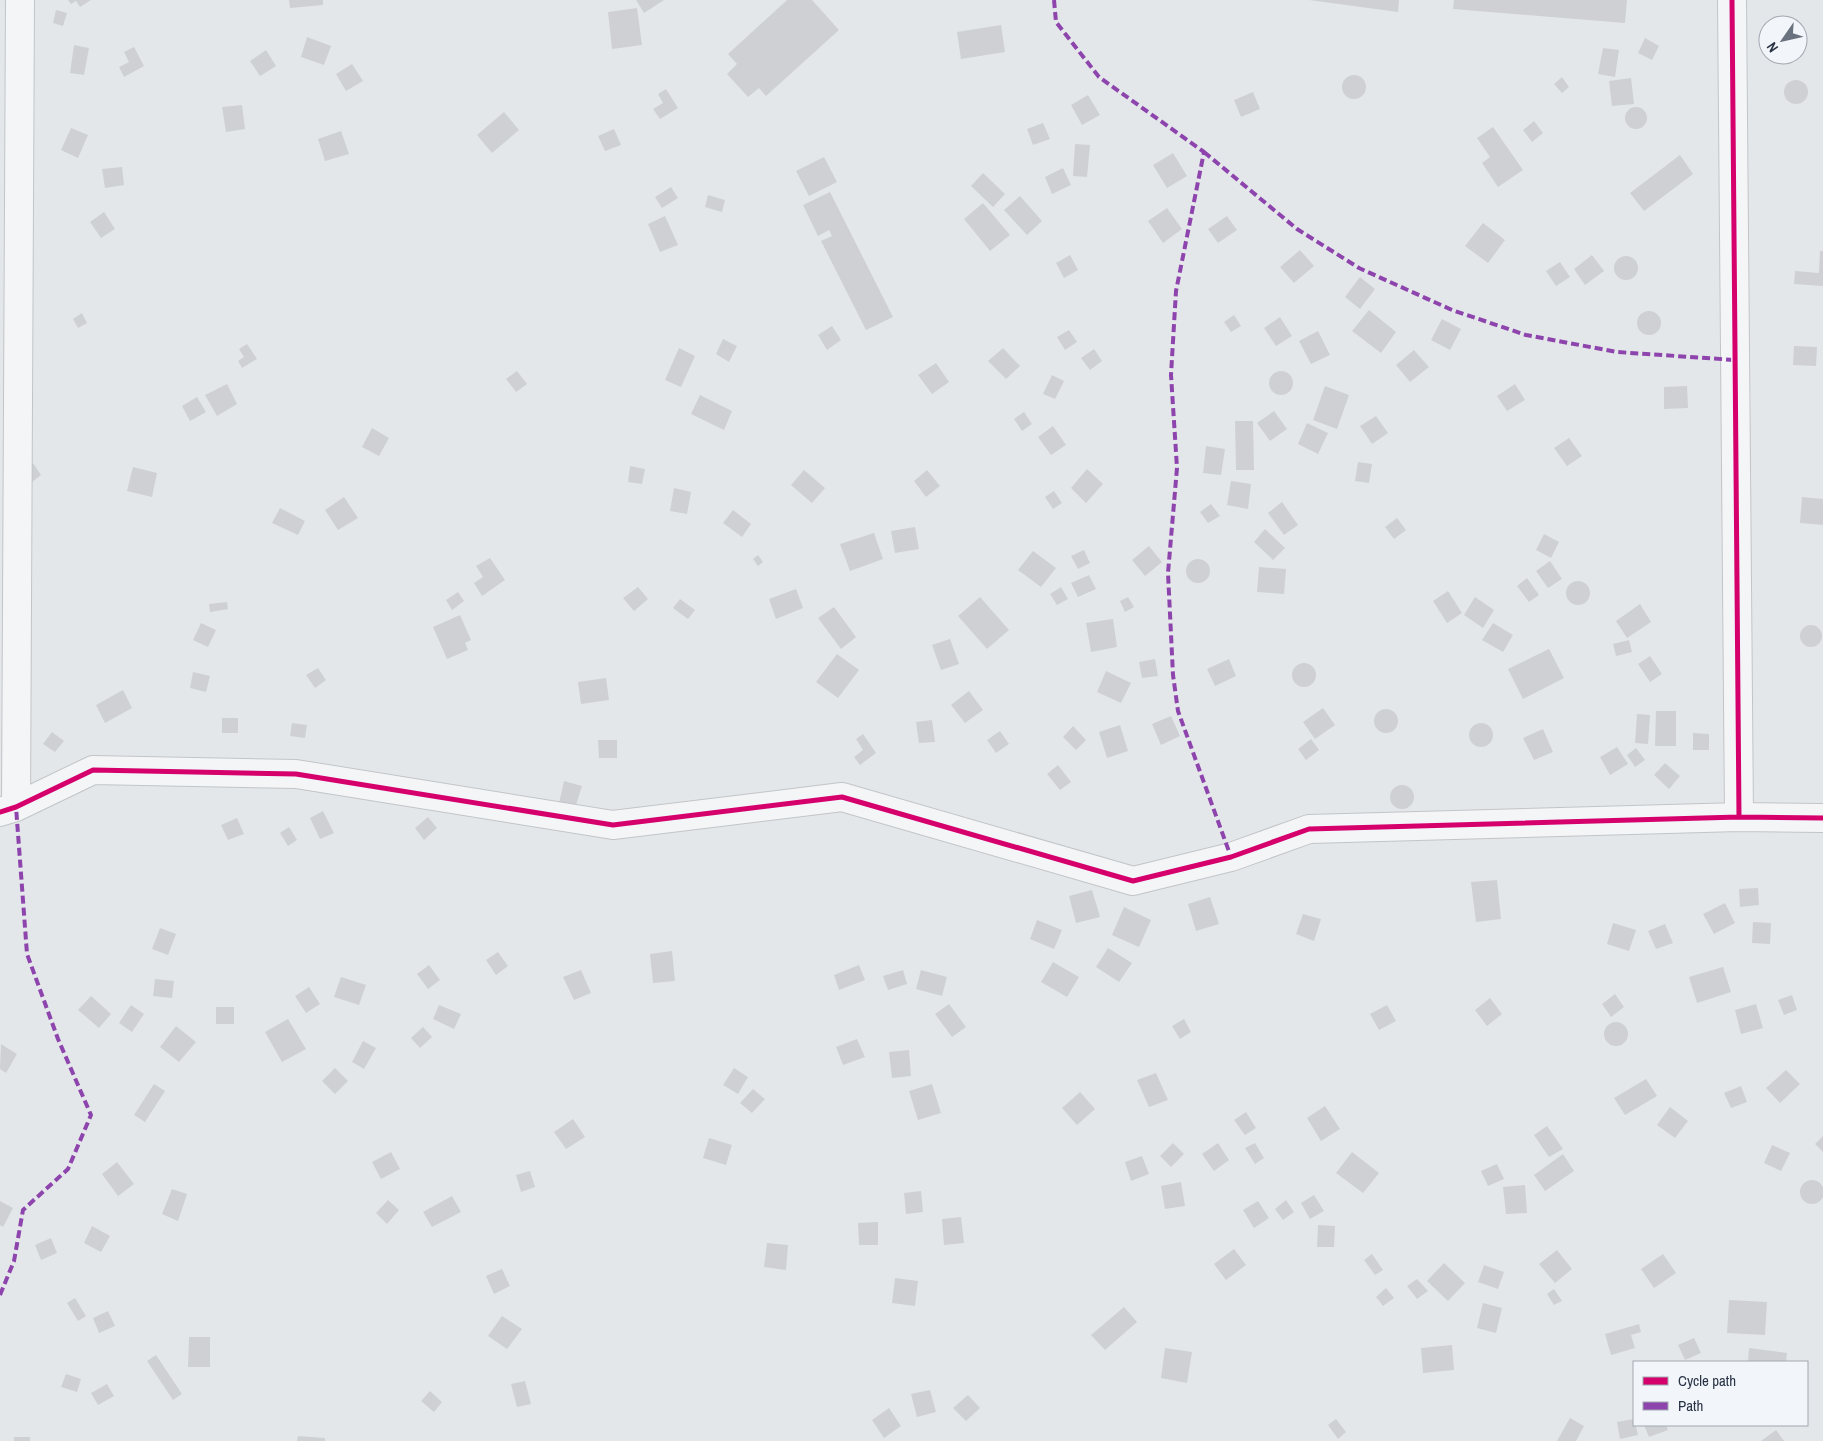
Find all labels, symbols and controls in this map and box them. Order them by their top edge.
north arrow [1758,15,1808,65]
text: N [1762,39,1782,56]
legend [1633,1361,1808,1426]
text: Cycle path [1678,1370,1736,1391]
text: Path [1678,1395,1703,1416]

